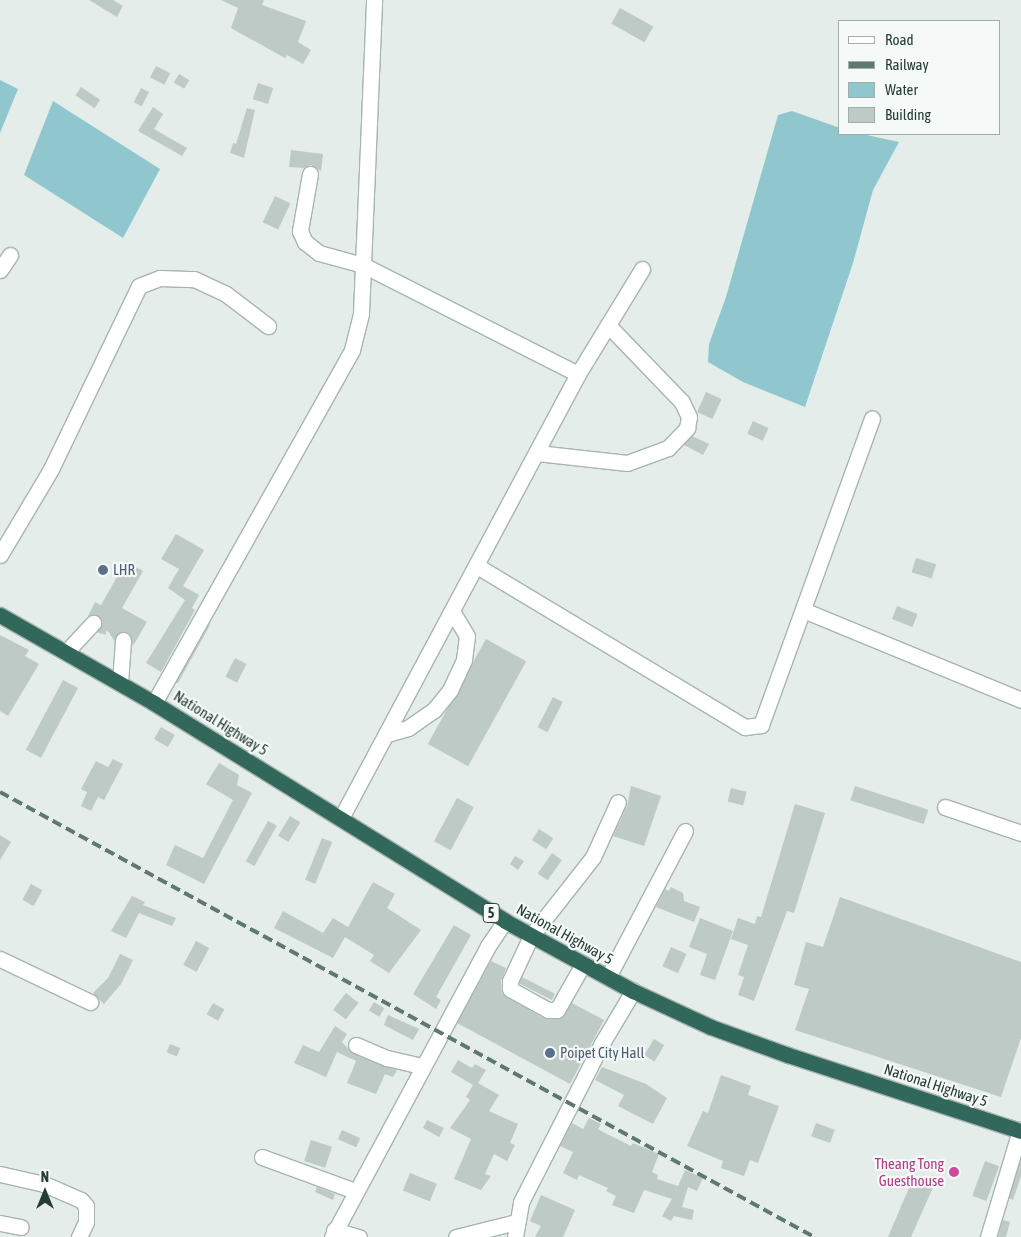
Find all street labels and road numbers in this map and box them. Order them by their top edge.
street label: National Highway 5 [170,687,272,759]
street label: National Highway 5 [513,900,617,968]
road number: 5 [482,901,500,924]
street label: National Highway 5 [882,1060,990,1110]

